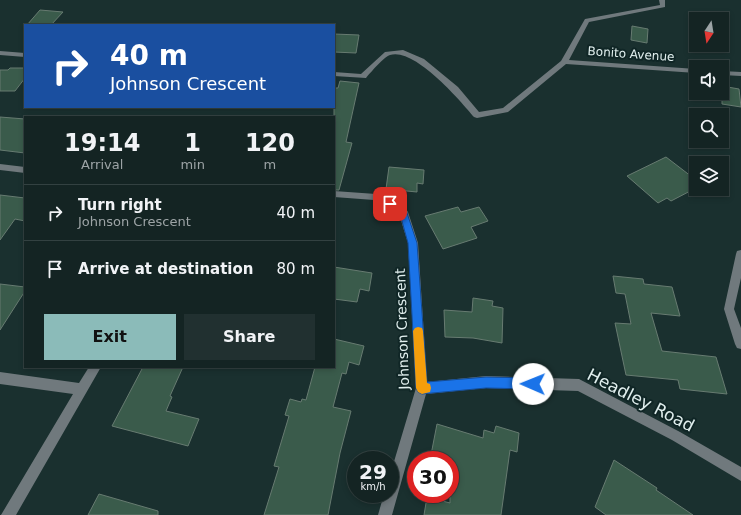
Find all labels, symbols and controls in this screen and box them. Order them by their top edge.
north arrow [689,12,729,52]
map controls [689,12,729,196]
text: 40 m [110,39,188,72]
icon: right [44,40,96,92]
street label: Bonito Avenue [587,44,675,64]
button: sound [689,60,729,100]
text: Johnson Crescent [110,73,266,94]
button: search [689,108,729,148]
text: 19:14 [64,129,140,157]
text: 1 [184,129,201,157]
text: 120 [245,129,295,157]
button: layers [689,156,729,196]
text: Arrival [81,157,123,172]
text: min [180,157,205,172]
text: m [264,157,276,172]
pin [373,187,407,221]
icon: arrive [379,193,401,215]
text: Turn right [78,196,162,214]
icon: right [44,202,66,224]
text: 40 m [277,204,315,222]
text: Johnson Crescent [78,214,191,229]
icon: arrive [44,258,66,280]
text: Arrive at destination [78,260,253,278]
text: 80 m [277,260,315,278]
street label: Johnson Crescent [392,268,412,391]
button: Exit [44,314,176,360]
button: Share [184,314,315,360]
position arrow [512,363,554,405]
street label: Headley Road [584,364,698,436]
speed limit sign: 30 [407,451,459,503]
text: 29 [359,460,387,484]
text: km/h [360,481,386,492]

